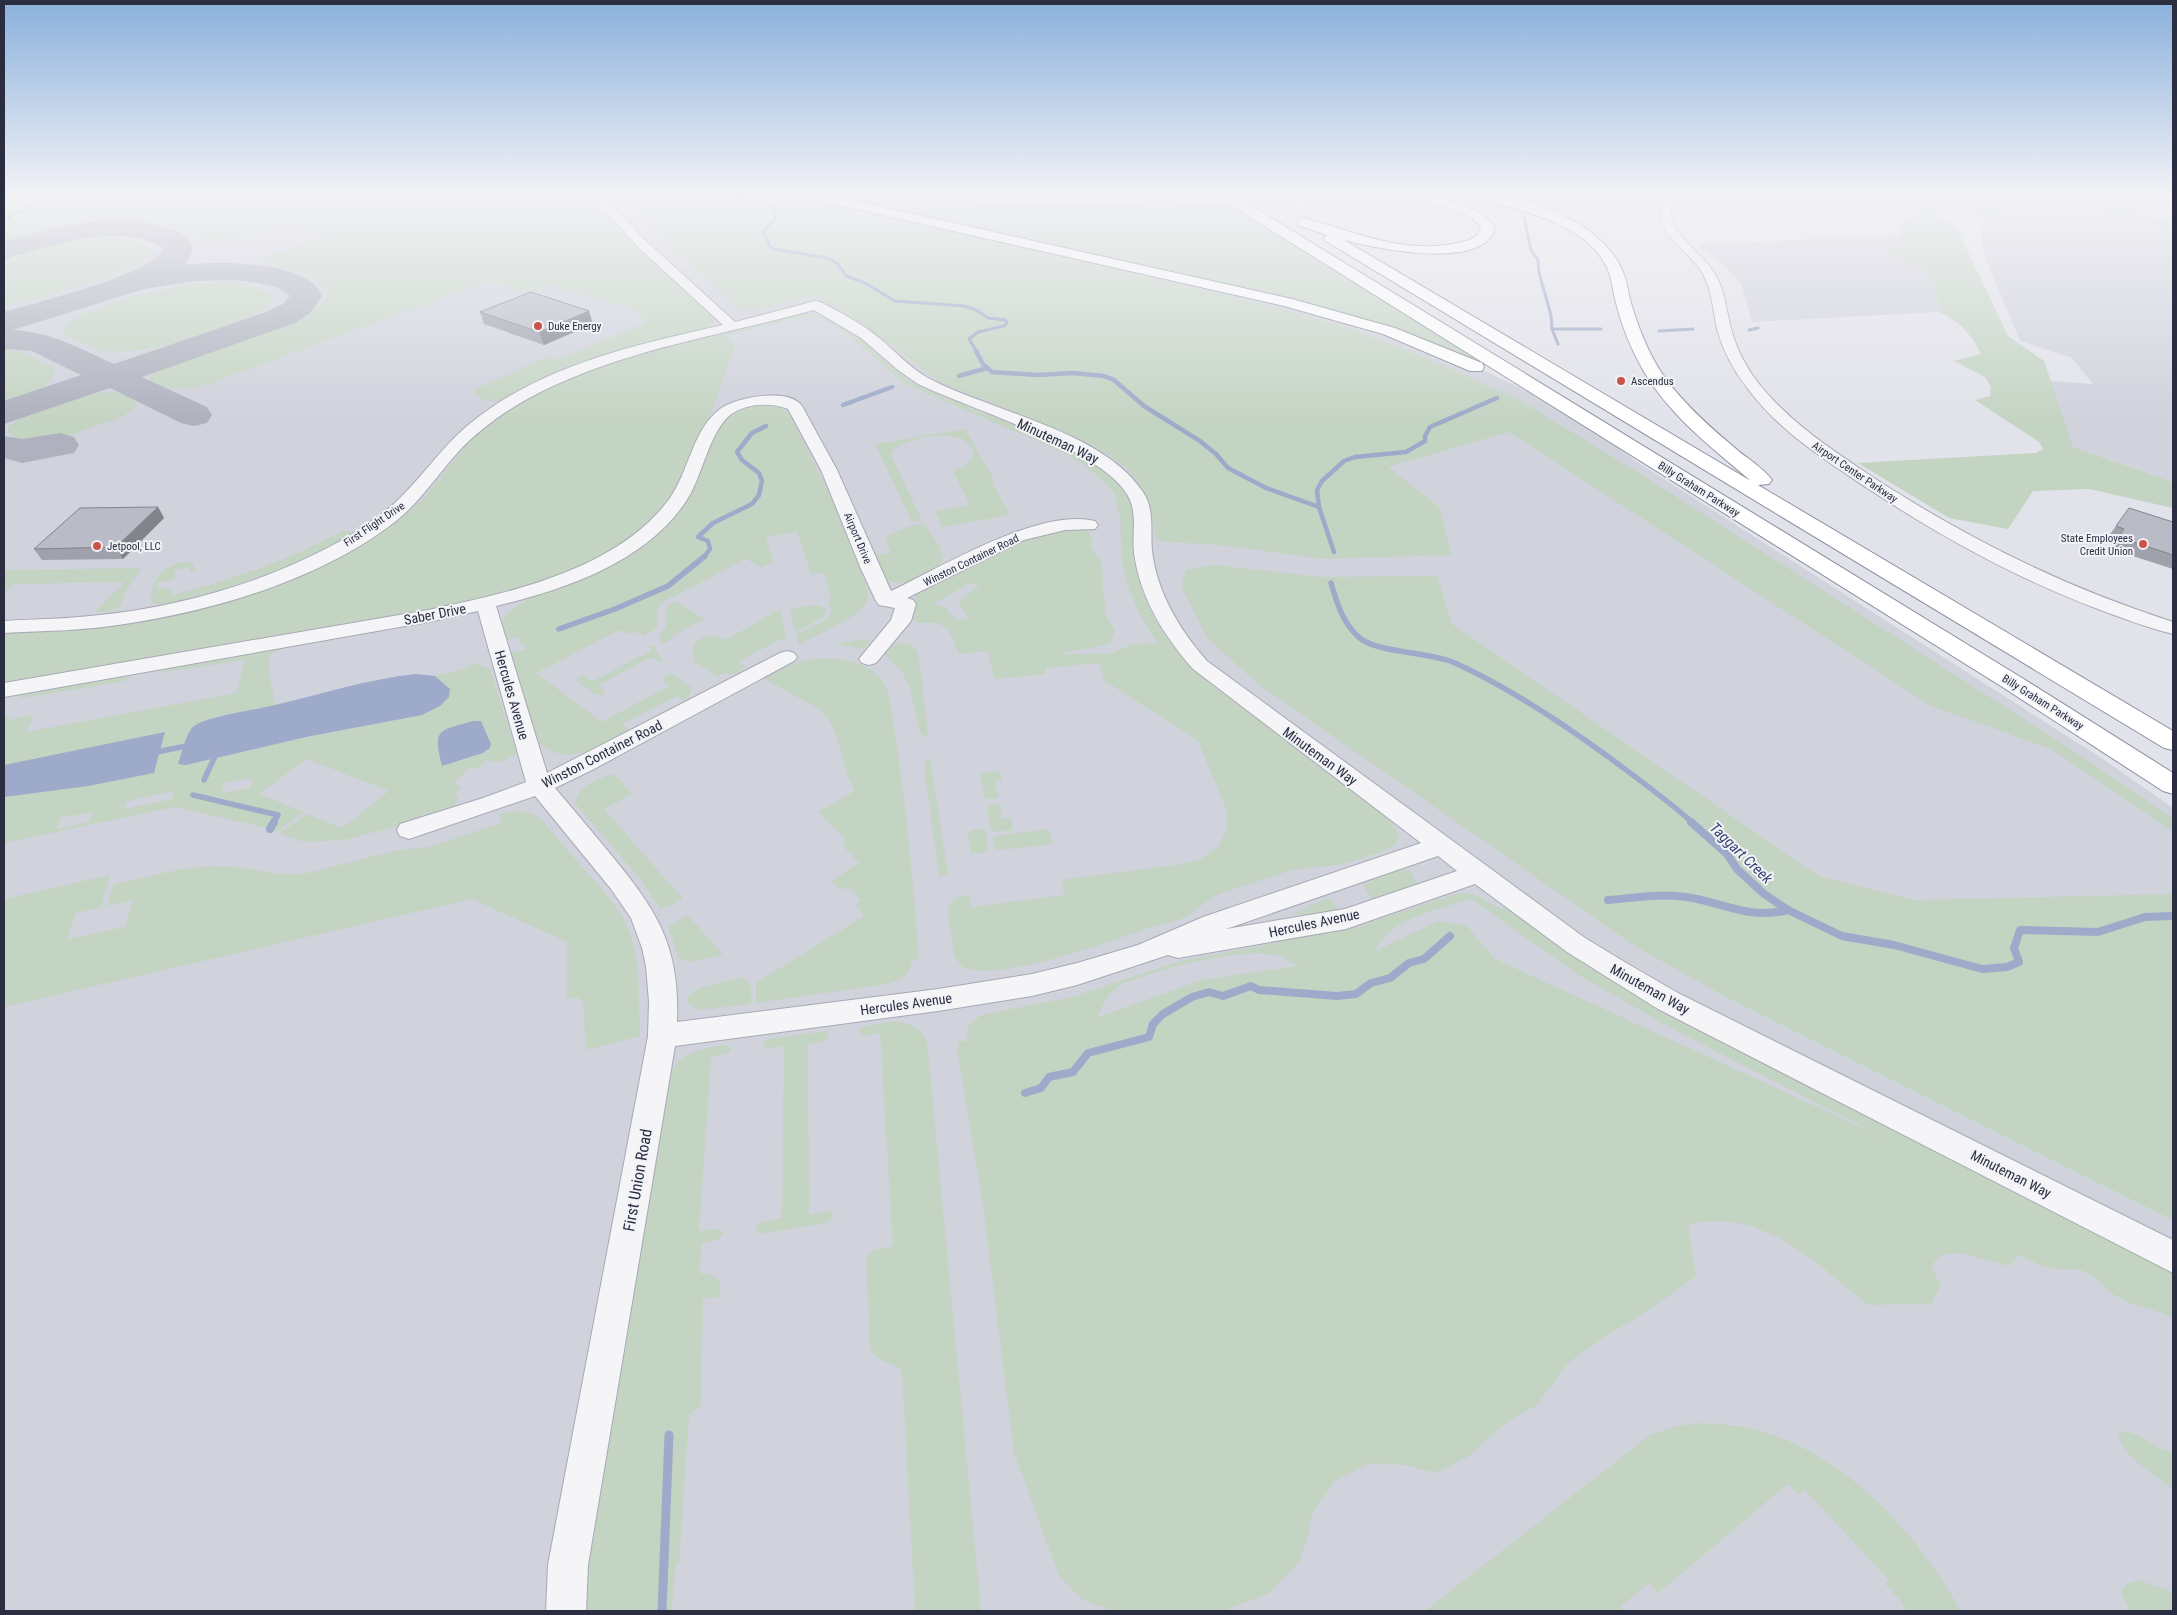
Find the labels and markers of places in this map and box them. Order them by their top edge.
marker: Duke Energy [532,320,544,332]
place label: Duke Energy [548,320,602,333]
marker: Ascendus [1615,375,1627,387]
place label: Ascendus [1631,375,1674,388]
place label: State Employees Credit Union [2061,532,2133,558]
marker: State Employees Credit Union [2137,538,2149,550]
marker: Jetpool, LLC [91,540,103,552]
place label: Jetpool, LLC [107,540,161,553]

